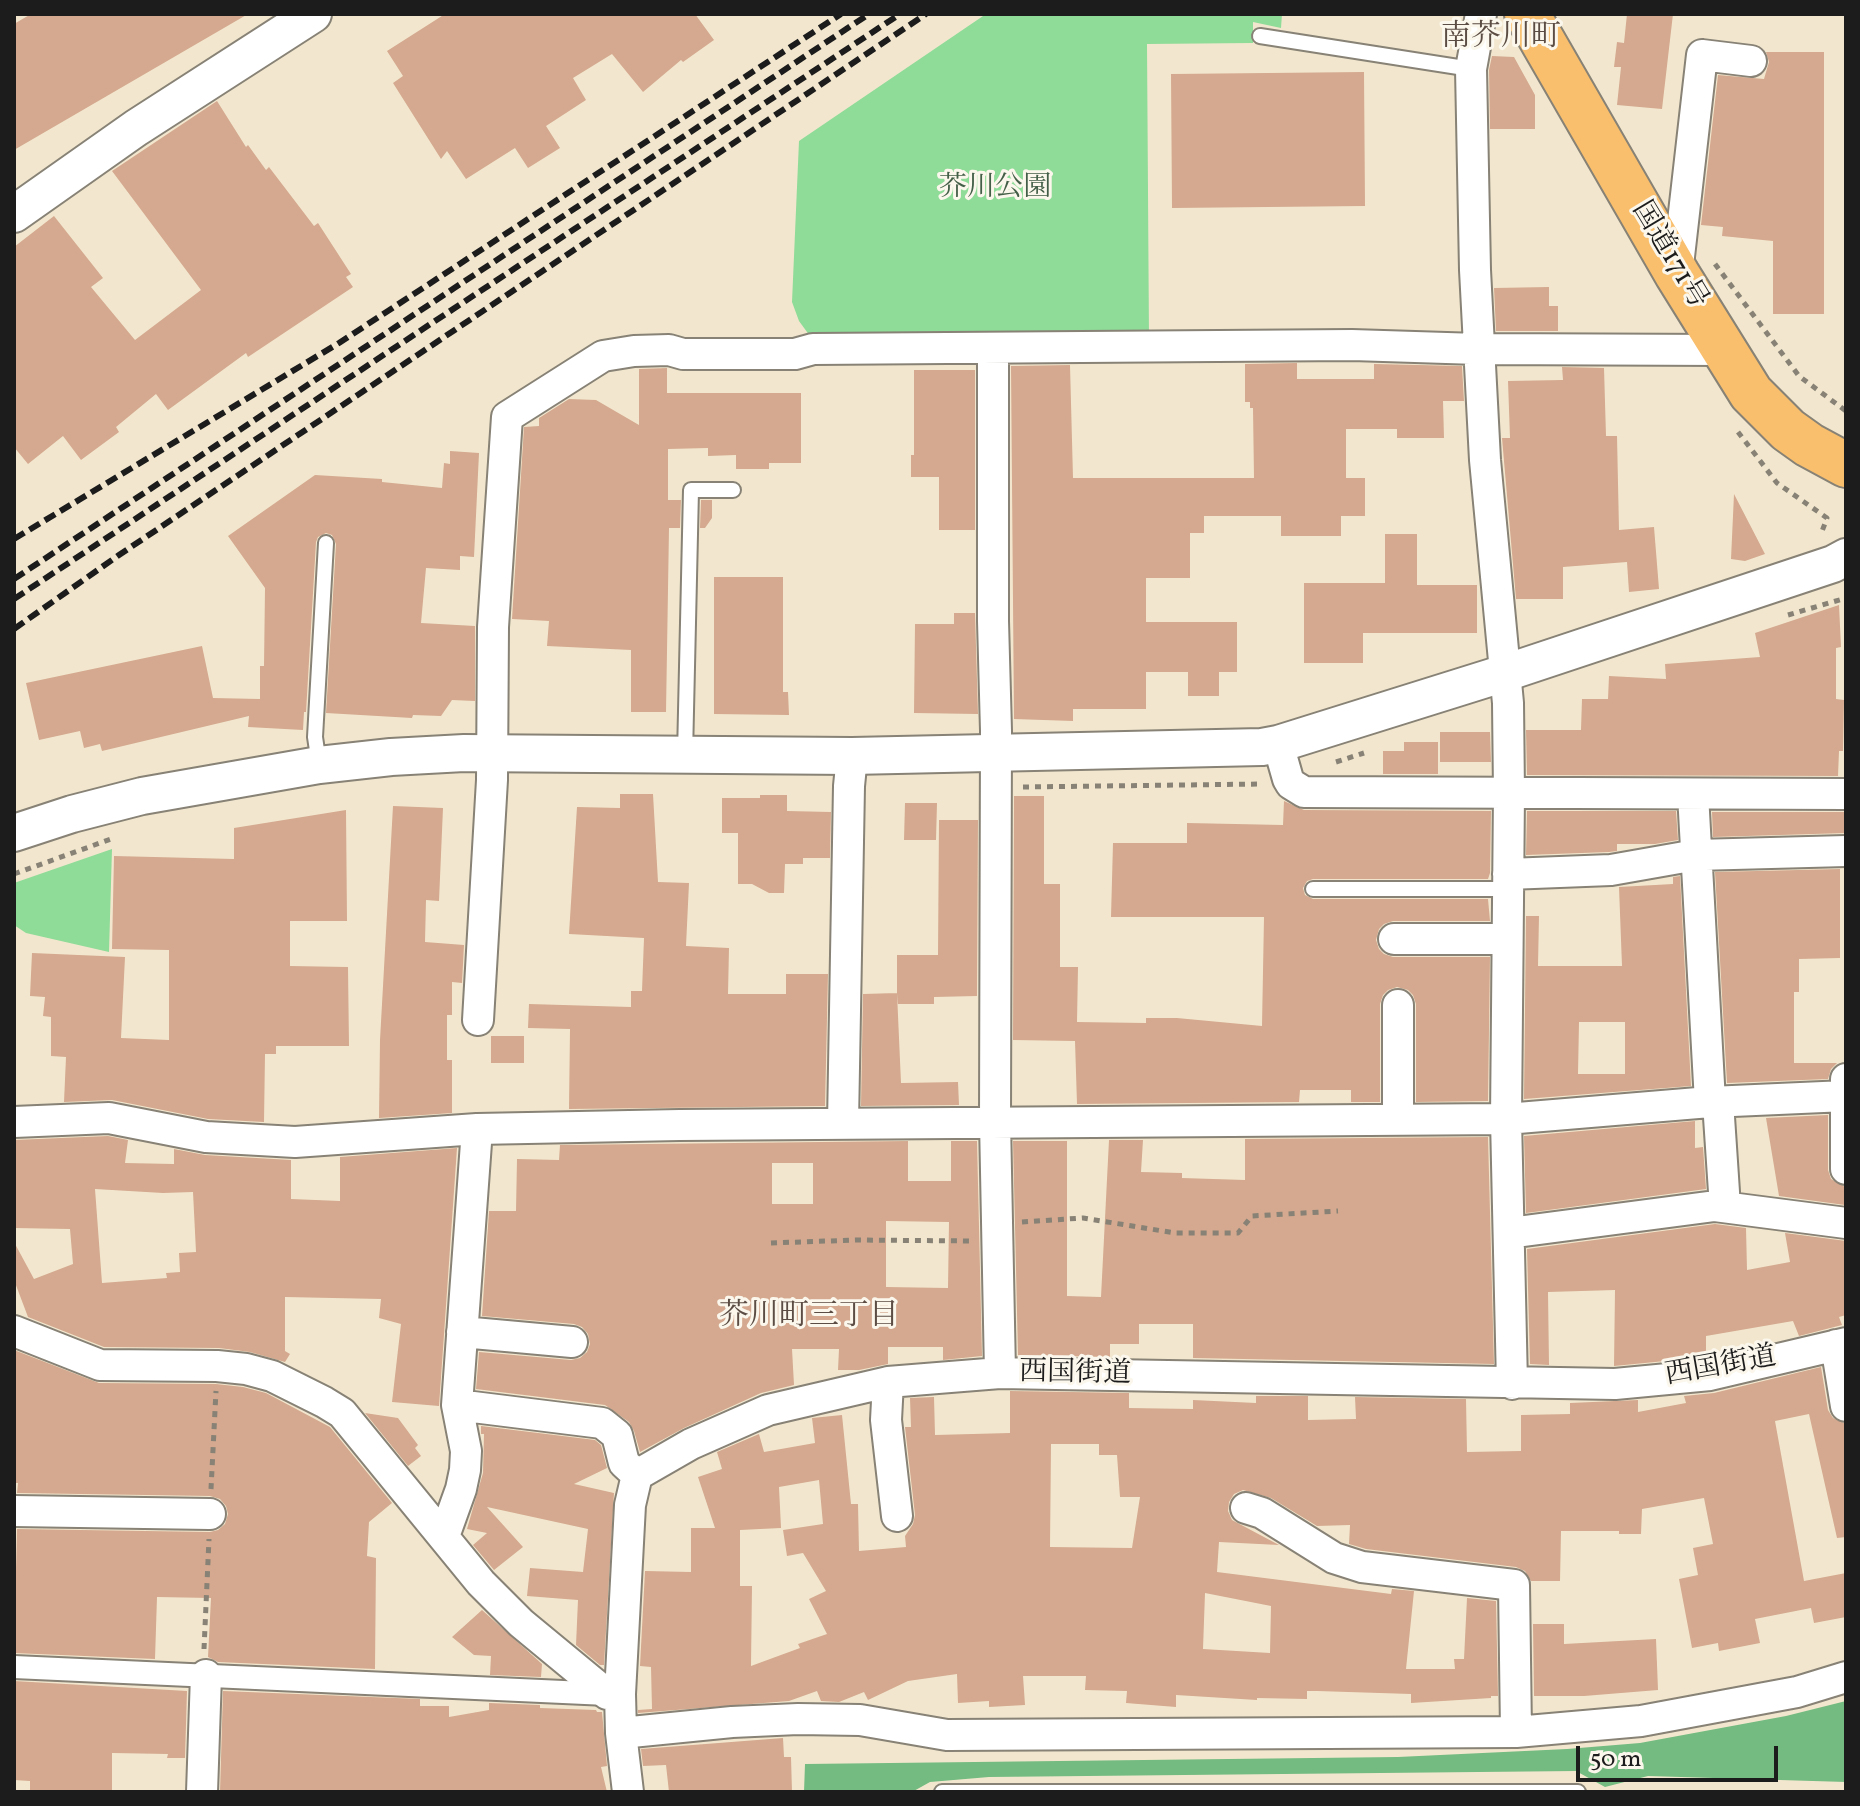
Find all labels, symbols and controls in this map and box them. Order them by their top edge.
district label: 南芥川町 [1441,21,1561,57]
park label: 芥川公園 [939,173,1051,207]
street label: 国道171号 [1623,196,1713,316]
district label: 芥川町三丁目 [719,1300,899,1336]
street label: 西国街道 [1663,1342,1779,1394]
street label: 西国街道 [1019,1357,1131,1393]
scale bar [1580,1730,1782,1780]
text: 50 m [1590,1743,1642,1777]

